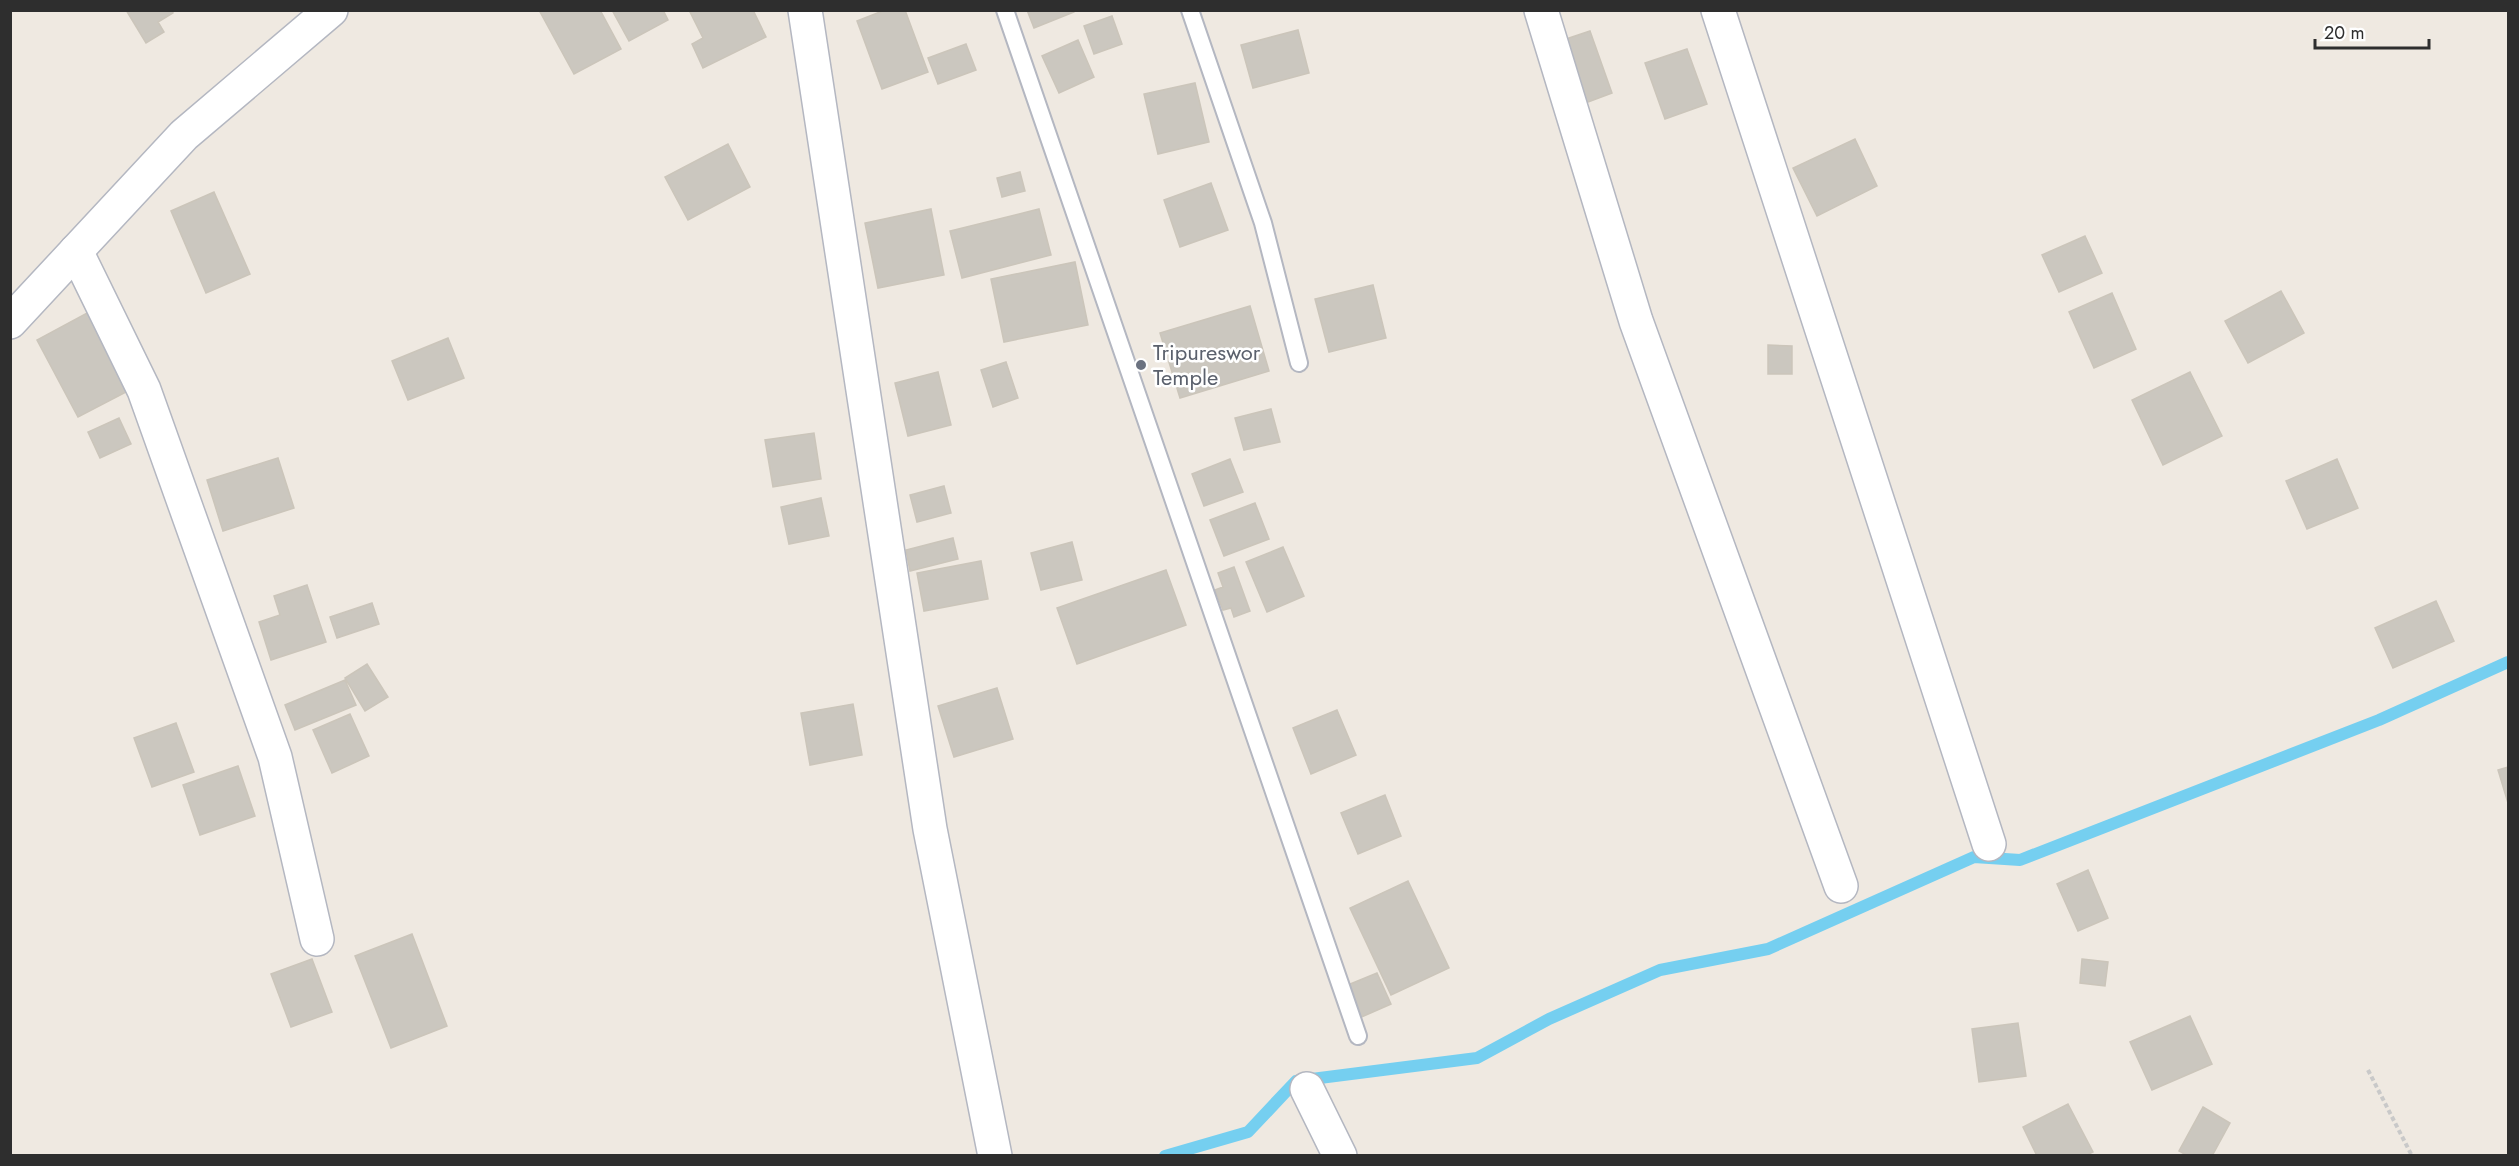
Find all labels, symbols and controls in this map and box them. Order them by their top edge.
scale bar [2315,12,2429,50]
text: 20 m [2324,20,2364,46]
place label: Tripureswor Temple [1153,336,1261,393]
marker: Tripureswor Temple [1134,358,1148,372]

